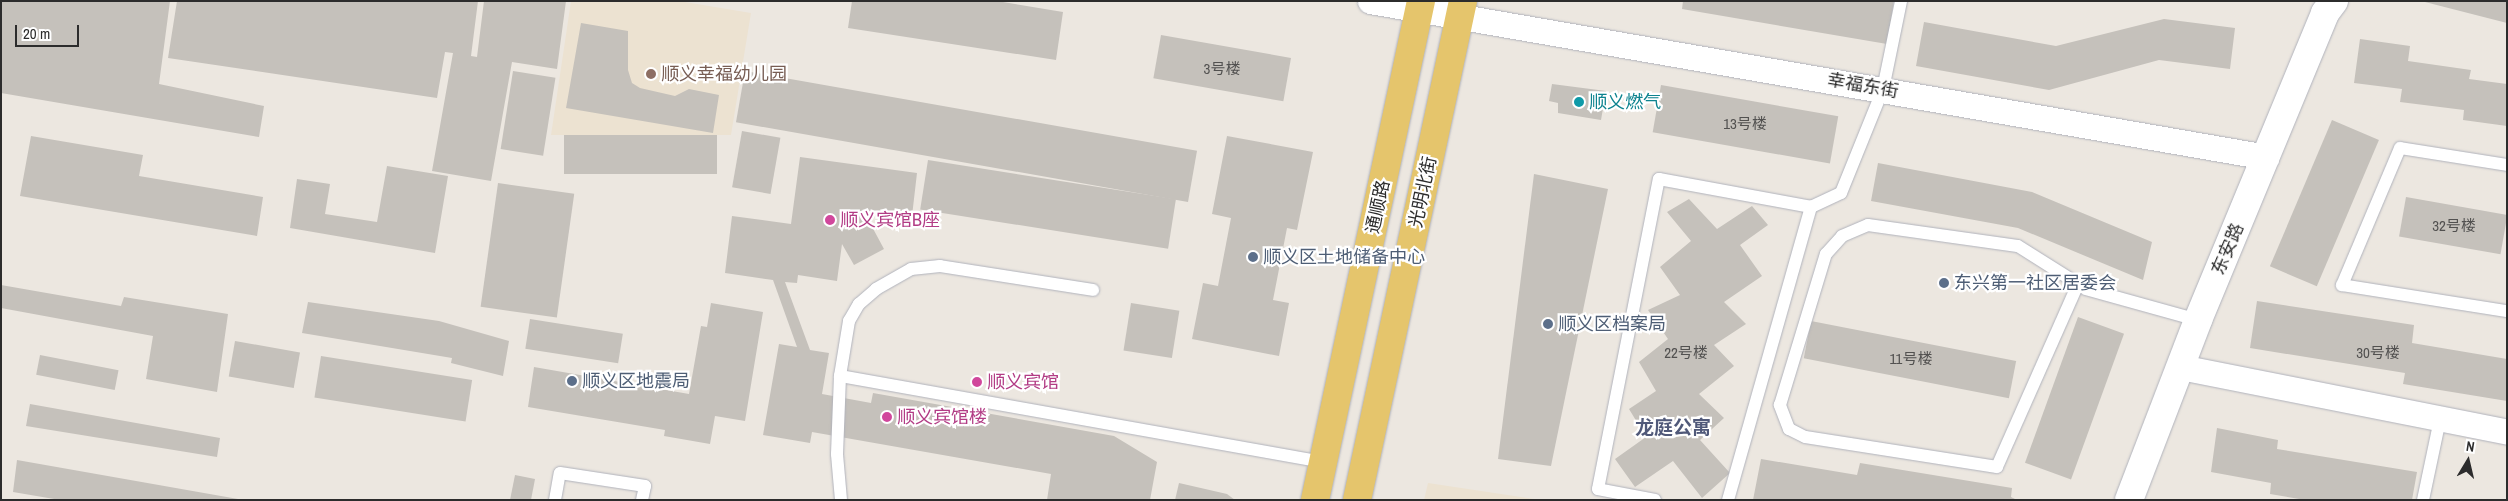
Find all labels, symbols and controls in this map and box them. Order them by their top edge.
scale bar [18,15,81,47]
text: 20 m [23,23,50,44]
house number: 3号楼 [1204,60,1240,78]
place label: 顺义幸福幼儿园 [661,63,787,85]
marker: 顺义幸福幼儿园 [645,68,657,80]
street label: 幸福东街 [1826,69,1900,103]
place label: 顺义燃气 [1589,91,1661,113]
marker: 顺义燃气 [1573,96,1585,108]
house number: 13号楼 [1723,115,1767,133]
street label: 光明北街 [1405,155,1441,229]
street label: 通顺路 [1362,178,1394,236]
place label: 顺义宾馆B座 [840,209,940,231]
marker: 顺义宾馆B座 [824,214,836,226]
house number: 32号楼 [2432,217,2476,235]
street label: 东安路 [2208,220,2248,278]
place label: 顺义区土地储备中心 [1263,246,1425,268]
marker: 顺义区土地储备中心 [1247,251,1259,263]
place label: 东兴第一社区居委会 [1954,272,2116,294]
marker: 东兴第一社区居委会 [1938,277,1950,289]
place label: 顺义区档案局 [1558,313,1666,335]
marker: 顺义区档案局 [1542,318,1554,330]
house number: 22号楼 [1664,344,1708,362]
house number: 30号楼 [2356,344,2400,362]
house number: 11号楼 [1890,350,1932,368]
place label: 顺义区地震局 [582,370,690,392]
place label: 顺义宾馆 [987,371,1059,393]
marker: 顺义区地震局 [566,375,578,387]
marker: 顺义宾馆 [971,376,983,388]
place label: 顺义宾馆楼 [897,406,987,428]
marker: 顺义宾馆楼 [881,411,893,423]
district label: 龙庭公寓 [1635,417,1711,439]
north arrow [2443,436,2493,486]
text: N [2465,437,2476,456]

